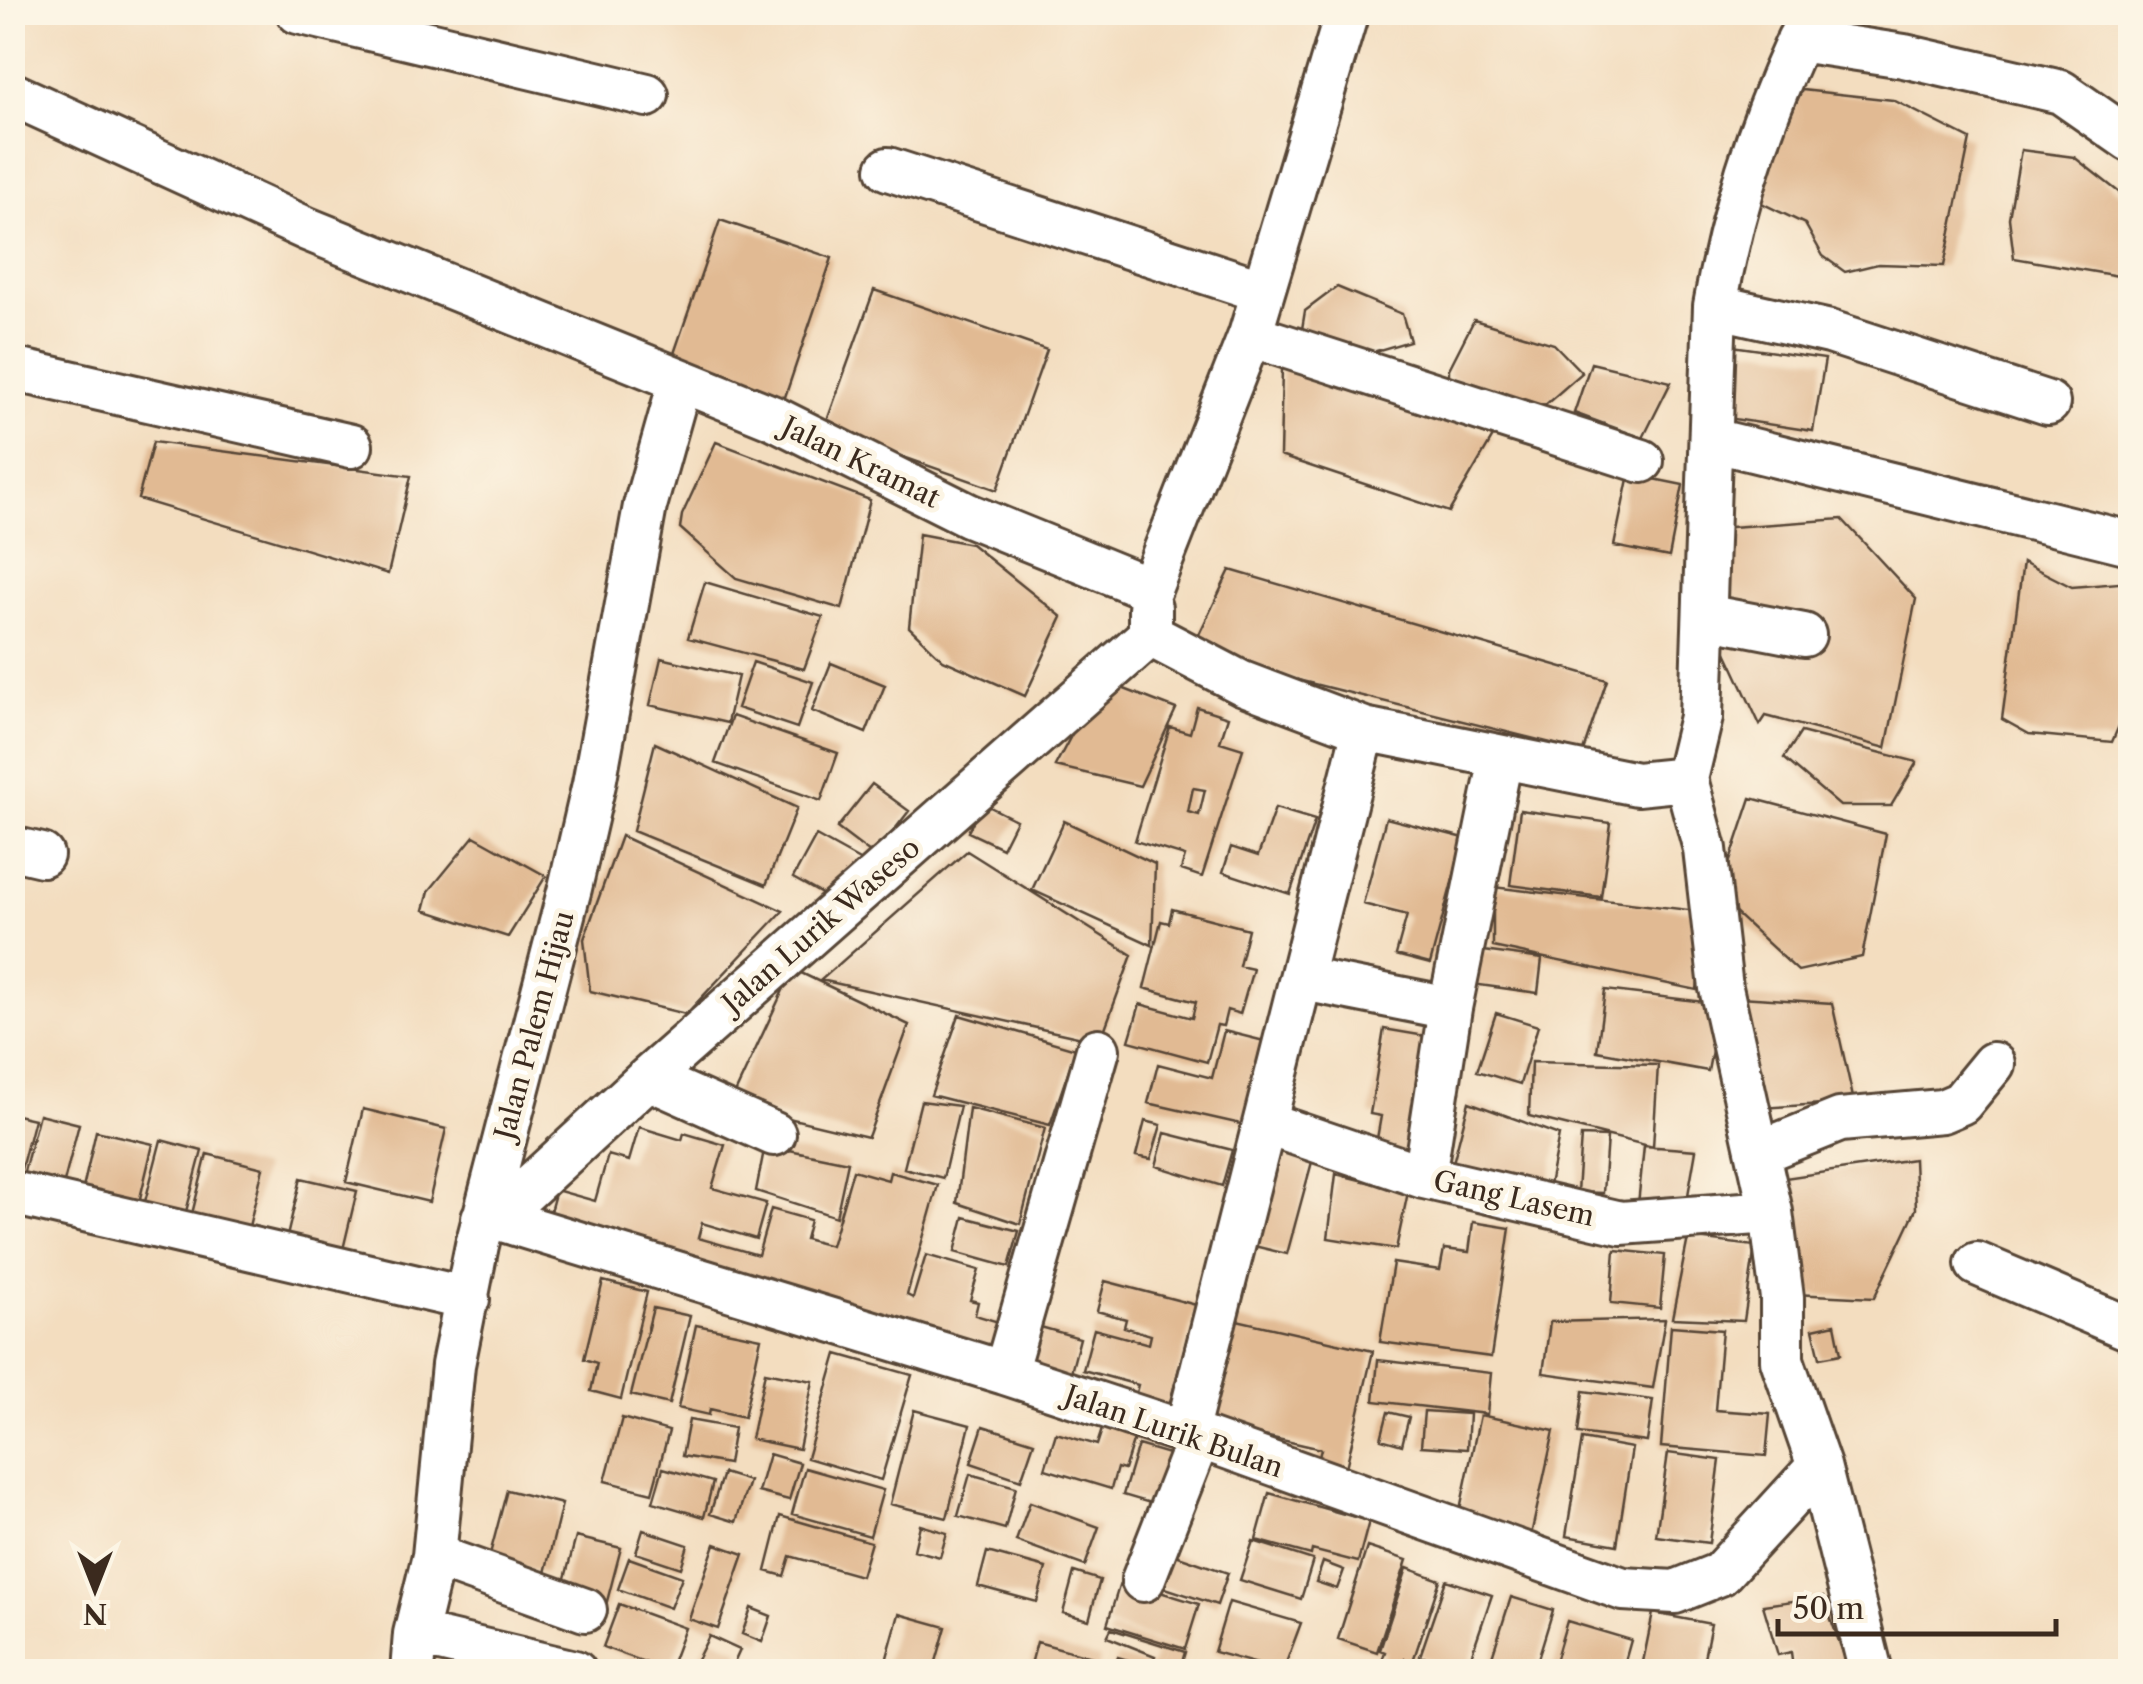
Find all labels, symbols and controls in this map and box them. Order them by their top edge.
street label: Jalan Kramat [773,407,946,515]
street label: Jalan Lurik Waseso [712,830,927,1023]
street label: Jalan Palem Hijau [486,907,581,1147]
street label: Gang Lasem [1430,1163,1598,1233]
street label: Jalan Lurik Bulan [1057,1376,1288,1484]
north arrow [45,1539,145,1639]
scale bar [1778,1574,2056,1636]
text: 50 m [1793,1590,1864,1627]
text: N [83,1597,107,1631]

